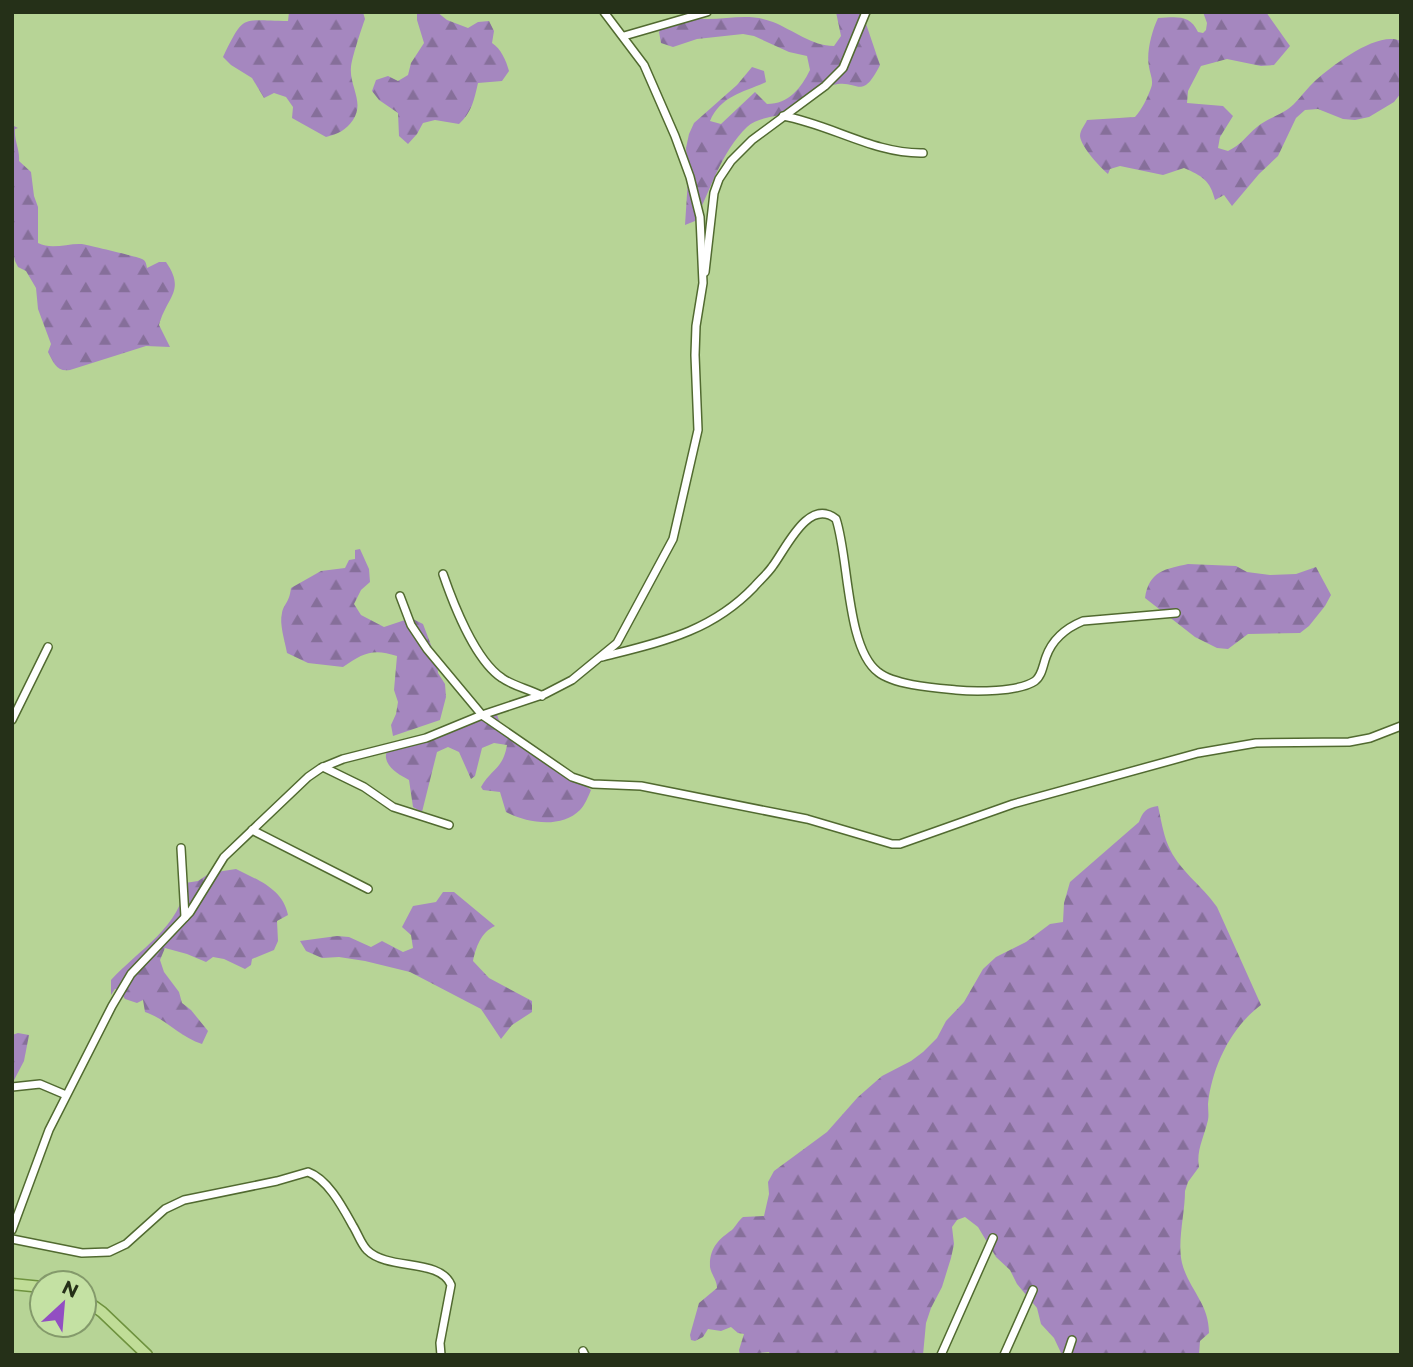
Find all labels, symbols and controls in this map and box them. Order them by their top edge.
north arrow [28,1269,98,1339]
text: N [58,1275,82,1303]

